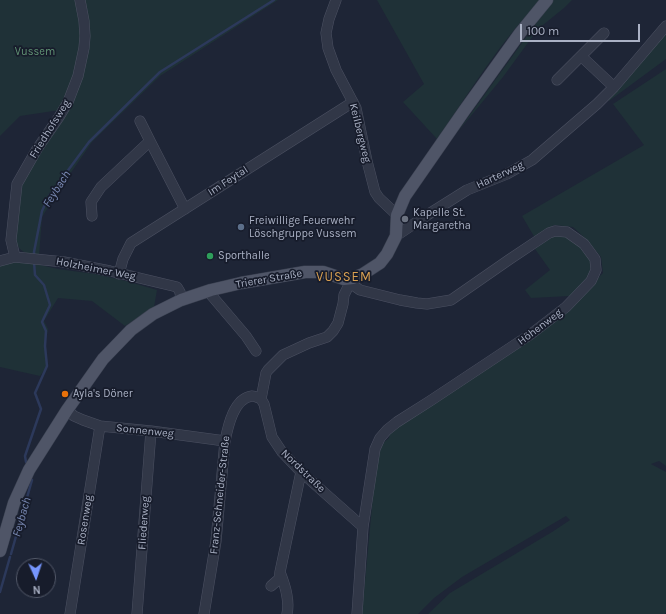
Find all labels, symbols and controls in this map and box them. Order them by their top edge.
scale bar [522,16,642,42]
text: 100 m [527,24,559,38]
park label: Vussem [15,45,55,59]
street label: Friedhofsweg [27,97,73,161]
street label: Keilbergweg [346,102,374,164]
street label: Harterweg [474,158,526,192]
street label: Im Feytal [205,163,251,199]
water label: Feybach [40,168,74,210]
place label: Kapelle St. Margaretha [413,206,471,232]
place label: Freiwillige Feuerwehr Löschgruppe Vussem [249,214,357,240]
marker: Kapelle St. Margaretha [400,214,410,224]
marker: Freiwillige Feuerwehr Löschgruppe Vussem [236,222,246,232]
place label: Sporthalle [218,249,270,263]
marker: Sporthalle [205,251,215,261]
street label: Holzheimer Weg [55,255,137,283]
street label: Trierer Straße [235,267,303,291]
district label: VUSSEM [316,269,372,285]
street label: Höhenweg [515,306,565,348]
place label: Ayla's Döner [73,387,133,401]
marker: Ayla's Döner [60,389,70,399]
street label: Sonnenweg [115,421,175,441]
street label: Franz-Schneider-Straße [207,435,233,555]
street label: Nordstraße [278,447,328,495]
street label: Rosenweg [75,494,95,546]
water label: Feybach [9,496,35,538]
street label: Fliederweg [136,496,152,550]
north arrow [16,558,56,598]
text: N [32,583,41,596]

